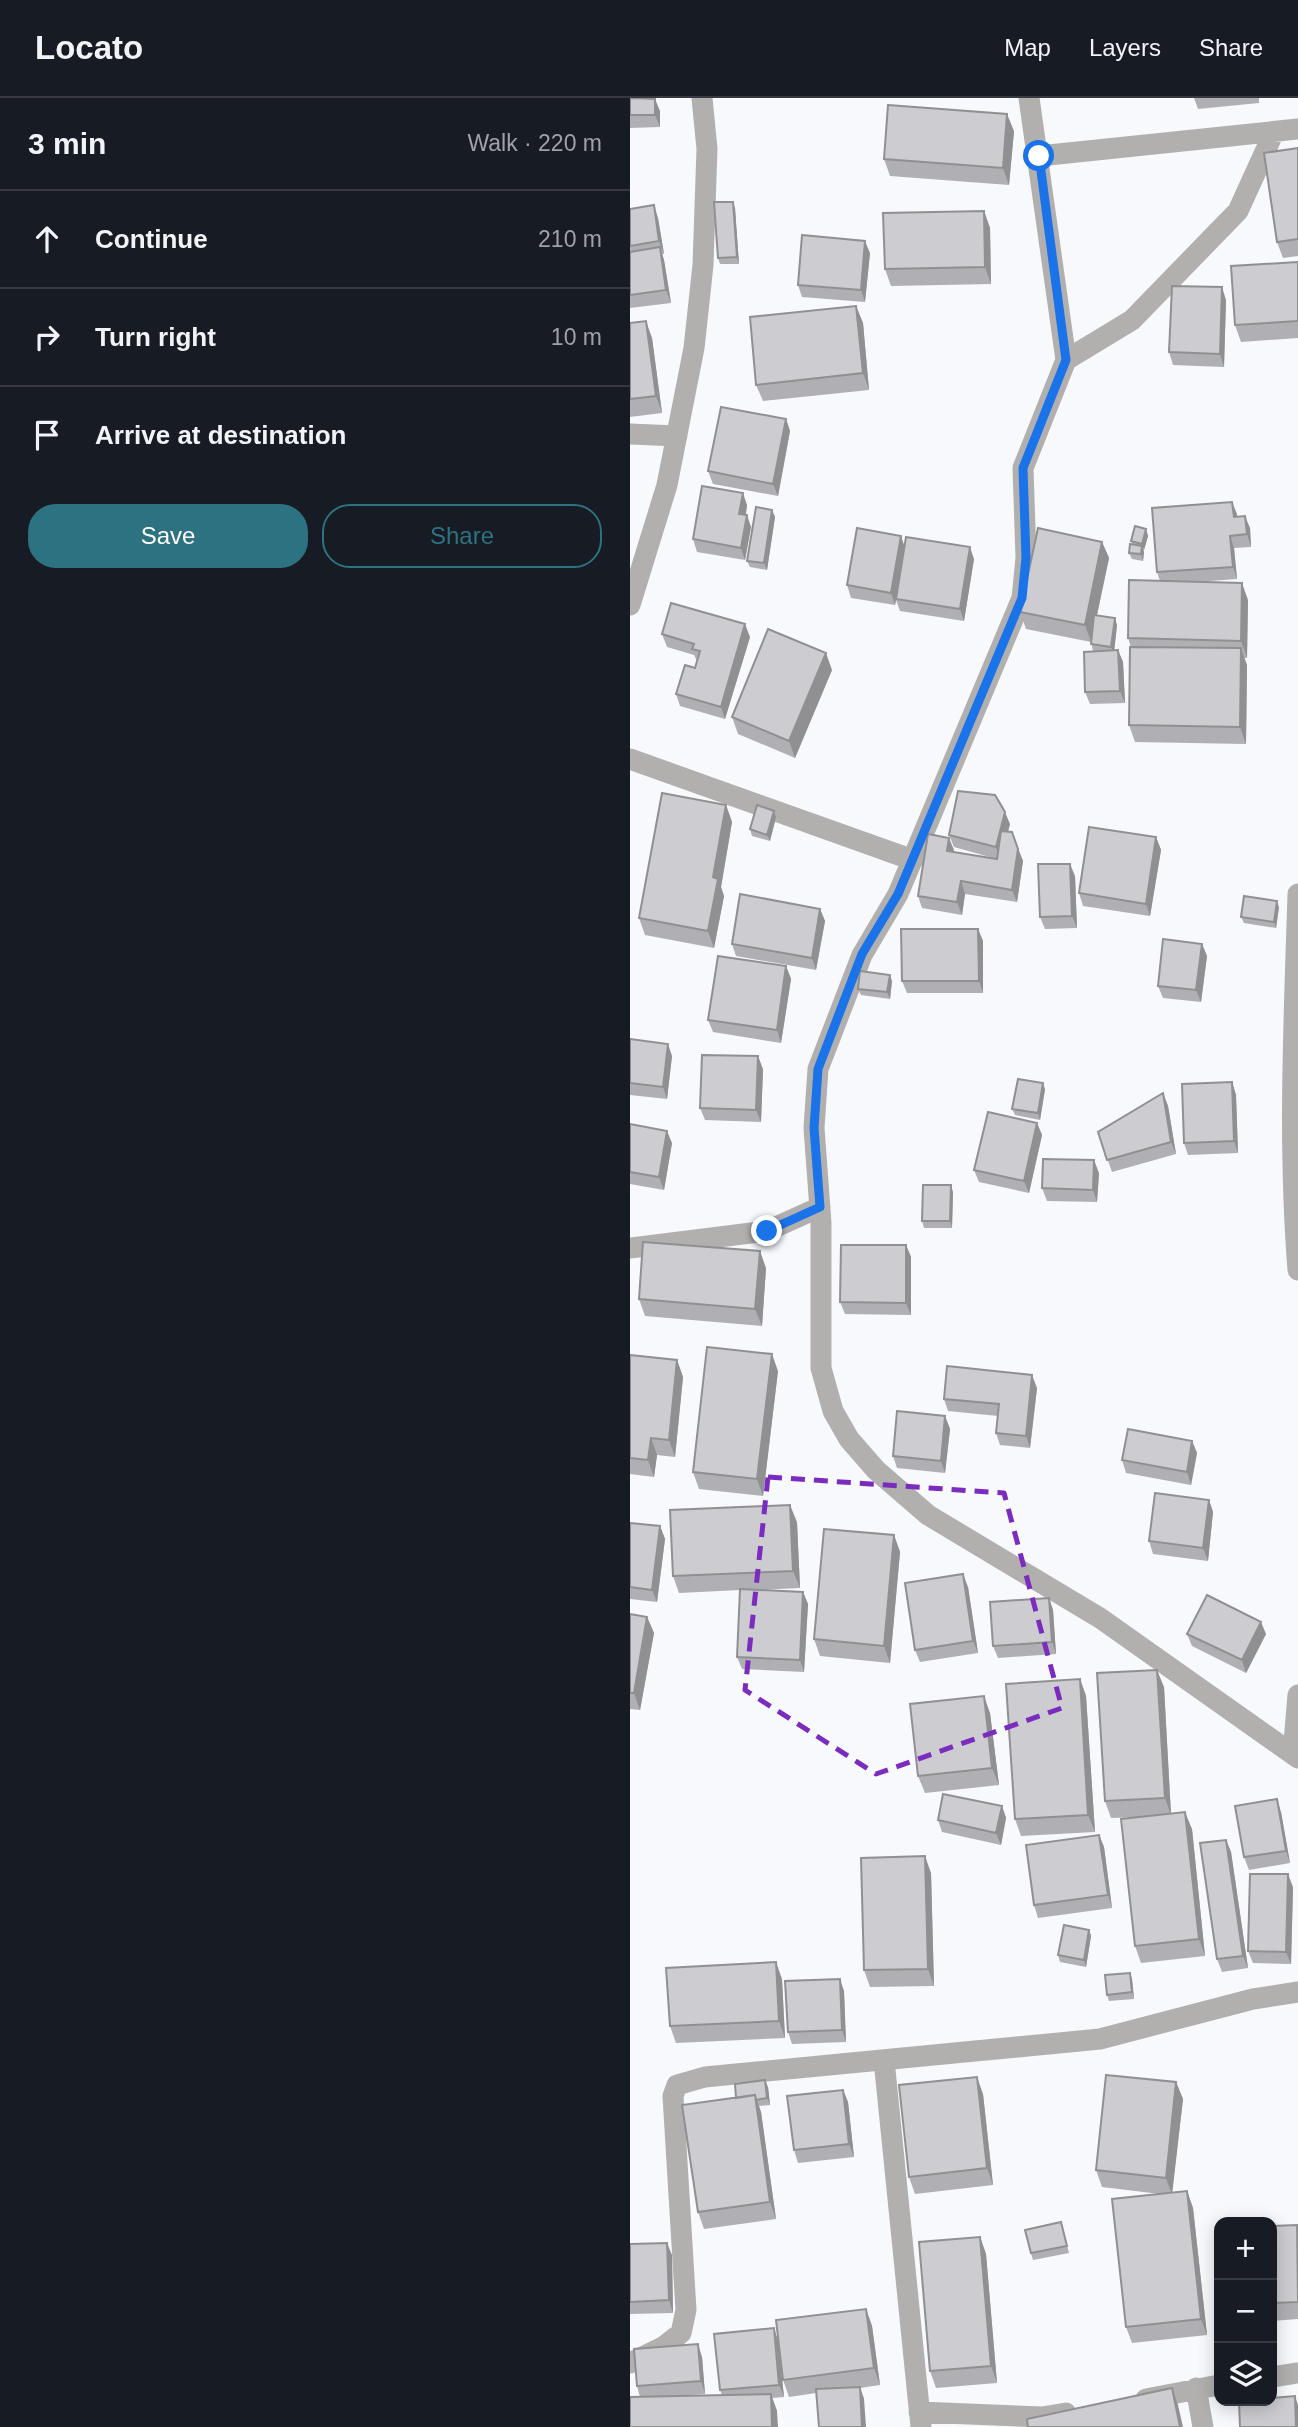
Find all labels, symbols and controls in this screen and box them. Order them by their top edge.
text: Locato [35,29,143,66]
text: Map [1004,34,1051,61]
text: Layers [1089,34,1161,61]
text: Share [1199,34,1263,61]
text: 3 min [28,127,106,160]
text: Walk · 220 m [467,130,602,156]
route start [1023,140,1054,171]
icon: ahead [28,220,66,258]
text: Continue [95,224,208,254]
text: 210 m [538,226,602,252]
icon: right [28,318,66,356]
text: Turn right [95,322,216,352]
text: 10 m [551,324,602,350]
icon: arrive [28,416,66,454]
text: Arrive at destination [95,420,346,450]
button: Save [28,504,308,568]
button: Share [322,504,602,568]
route end [751,1215,782,1246]
map controls [1214,2217,1277,2406]
button: + [1214,2217,1277,2280]
button: − [1214,2280,1277,2343]
button: layers [1214,2343,1277,2406]

